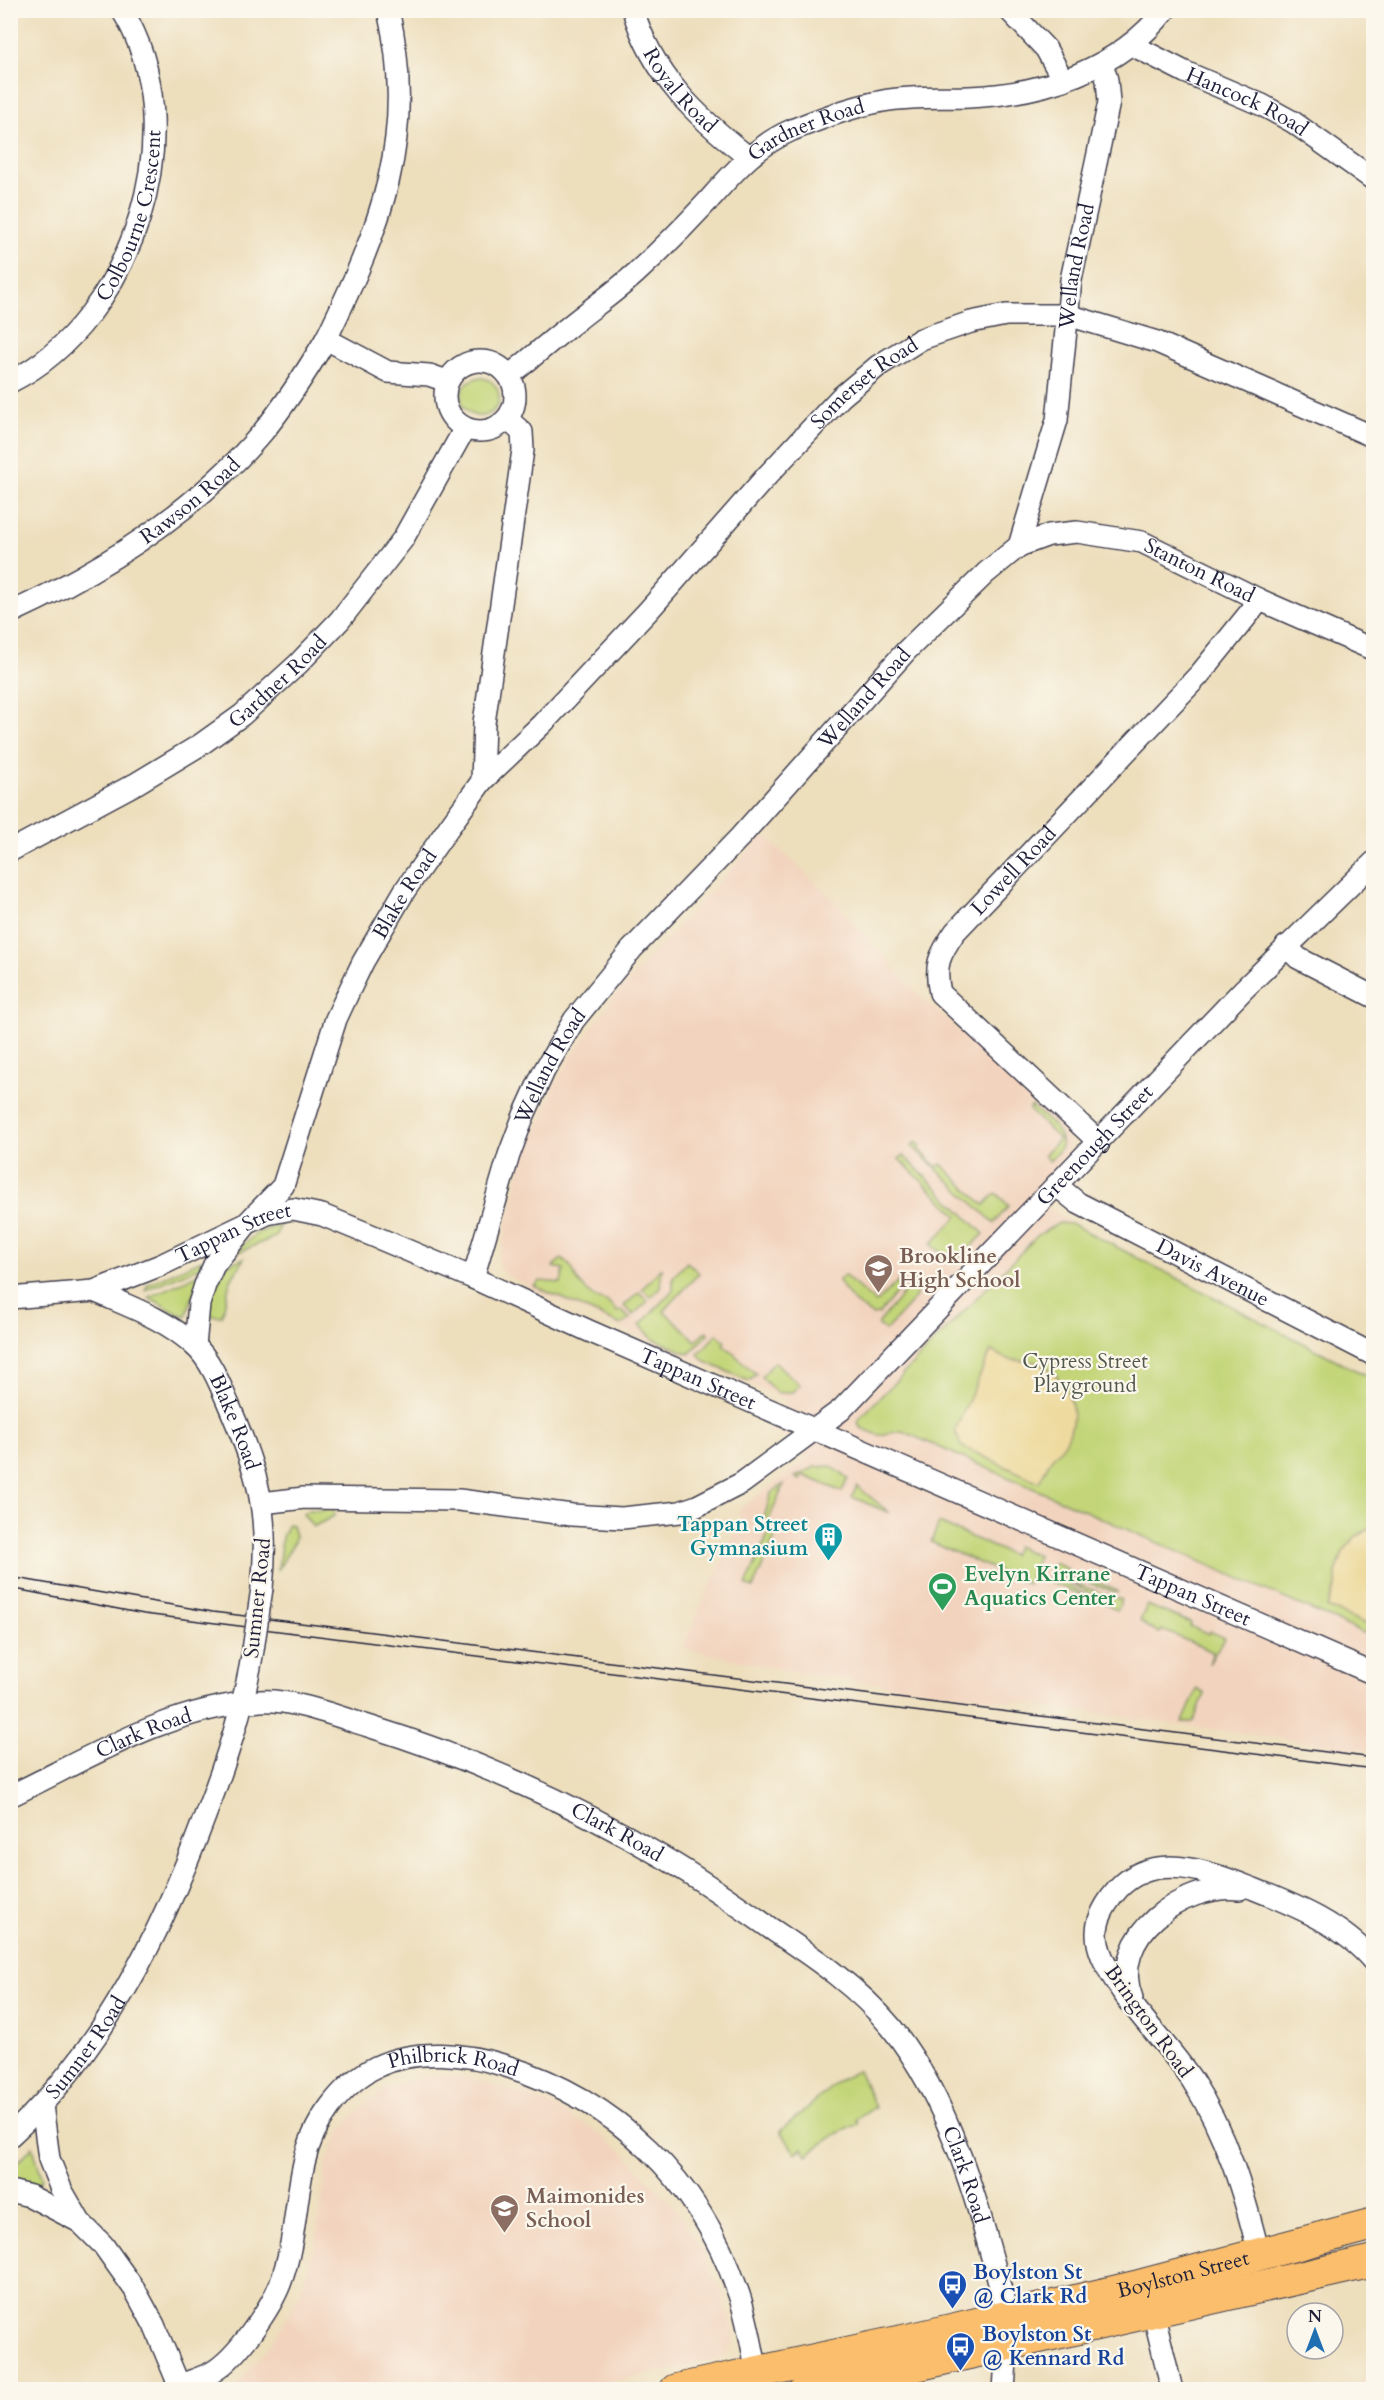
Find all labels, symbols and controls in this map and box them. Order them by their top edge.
street label: Royal Road [636,42,723,140]
street label: Hancock Road [1181,60,1314,143]
street label: Gardner Road [741,92,868,168]
street label: Colbourne Crescent [89,129,168,307]
street label: Welland Road [1052,201,1102,332]
street label: Somerset Road [804,330,924,436]
street label: Rawson Road [134,451,247,551]
street label: Stanton Road [1139,531,1260,610]
street label: Gardner Road [222,628,334,735]
street label: Welland Road [811,641,918,756]
street label: Lowell Road [964,820,1063,922]
street label: Blake Road [366,843,444,945]
street label: Welland Road [507,1002,593,1130]
street label: Greenough Street [1030,1078,1160,1212]
street label: Tappan Street [171,1196,294,1271]
street label: Davis Avenue [1151,1232,1274,1314]
place label: Brookline High School [899,1242,1020,1295]
school or university icon: Brookline High School [862,1252,894,1294]
street label: Tappan Street [635,1341,761,1417]
park label: Cypress Street Playground [1022,1347,1148,1400]
street label: Blake Road [202,1369,267,1474]
place label: Tappan Street Gymnasium [677,1510,809,1563]
building icon: Tappan Street Gymnasium [813,1520,845,1562]
street label: Sumner Road [237,1537,278,1660]
street label: Tappan Street [1130,1557,1256,1634]
place label: Evelyn Kirrane Aquatics Center [964,1560,1116,1613]
sports icon: Evelyn Kirrane Aquatics Center [927,1570,959,1612]
street label: Clark Road [91,1701,195,1766]
street label: Clark Road [566,1795,669,1869]
street label: Brington Road [1098,1959,1199,2084]
street label: Sumner Road [39,1991,133,2106]
street label: Philbrick Road [384,2040,522,2084]
street label: Clark Road [935,2122,996,2227]
place label: Maimonides School [526,2182,644,2235]
school or university icon: Maimonides School [489,2192,521,2234]
street label: Boylston Street [1114,2244,1253,2306]
place label: Boylston St @ Clark Rd [973,2258,1087,2311]
bus stop icon: Boylston St @ Clark Rd [936,2268,968,2310]
north arrow [1285,2301,1345,2361]
text: N [1308,2306,1322,2328]
place label: Boylston St @ Kennard Rd [982,2320,1125,2373]
bus stop icon: Boylston St @ Kennard Rd [945,2330,977,2372]

